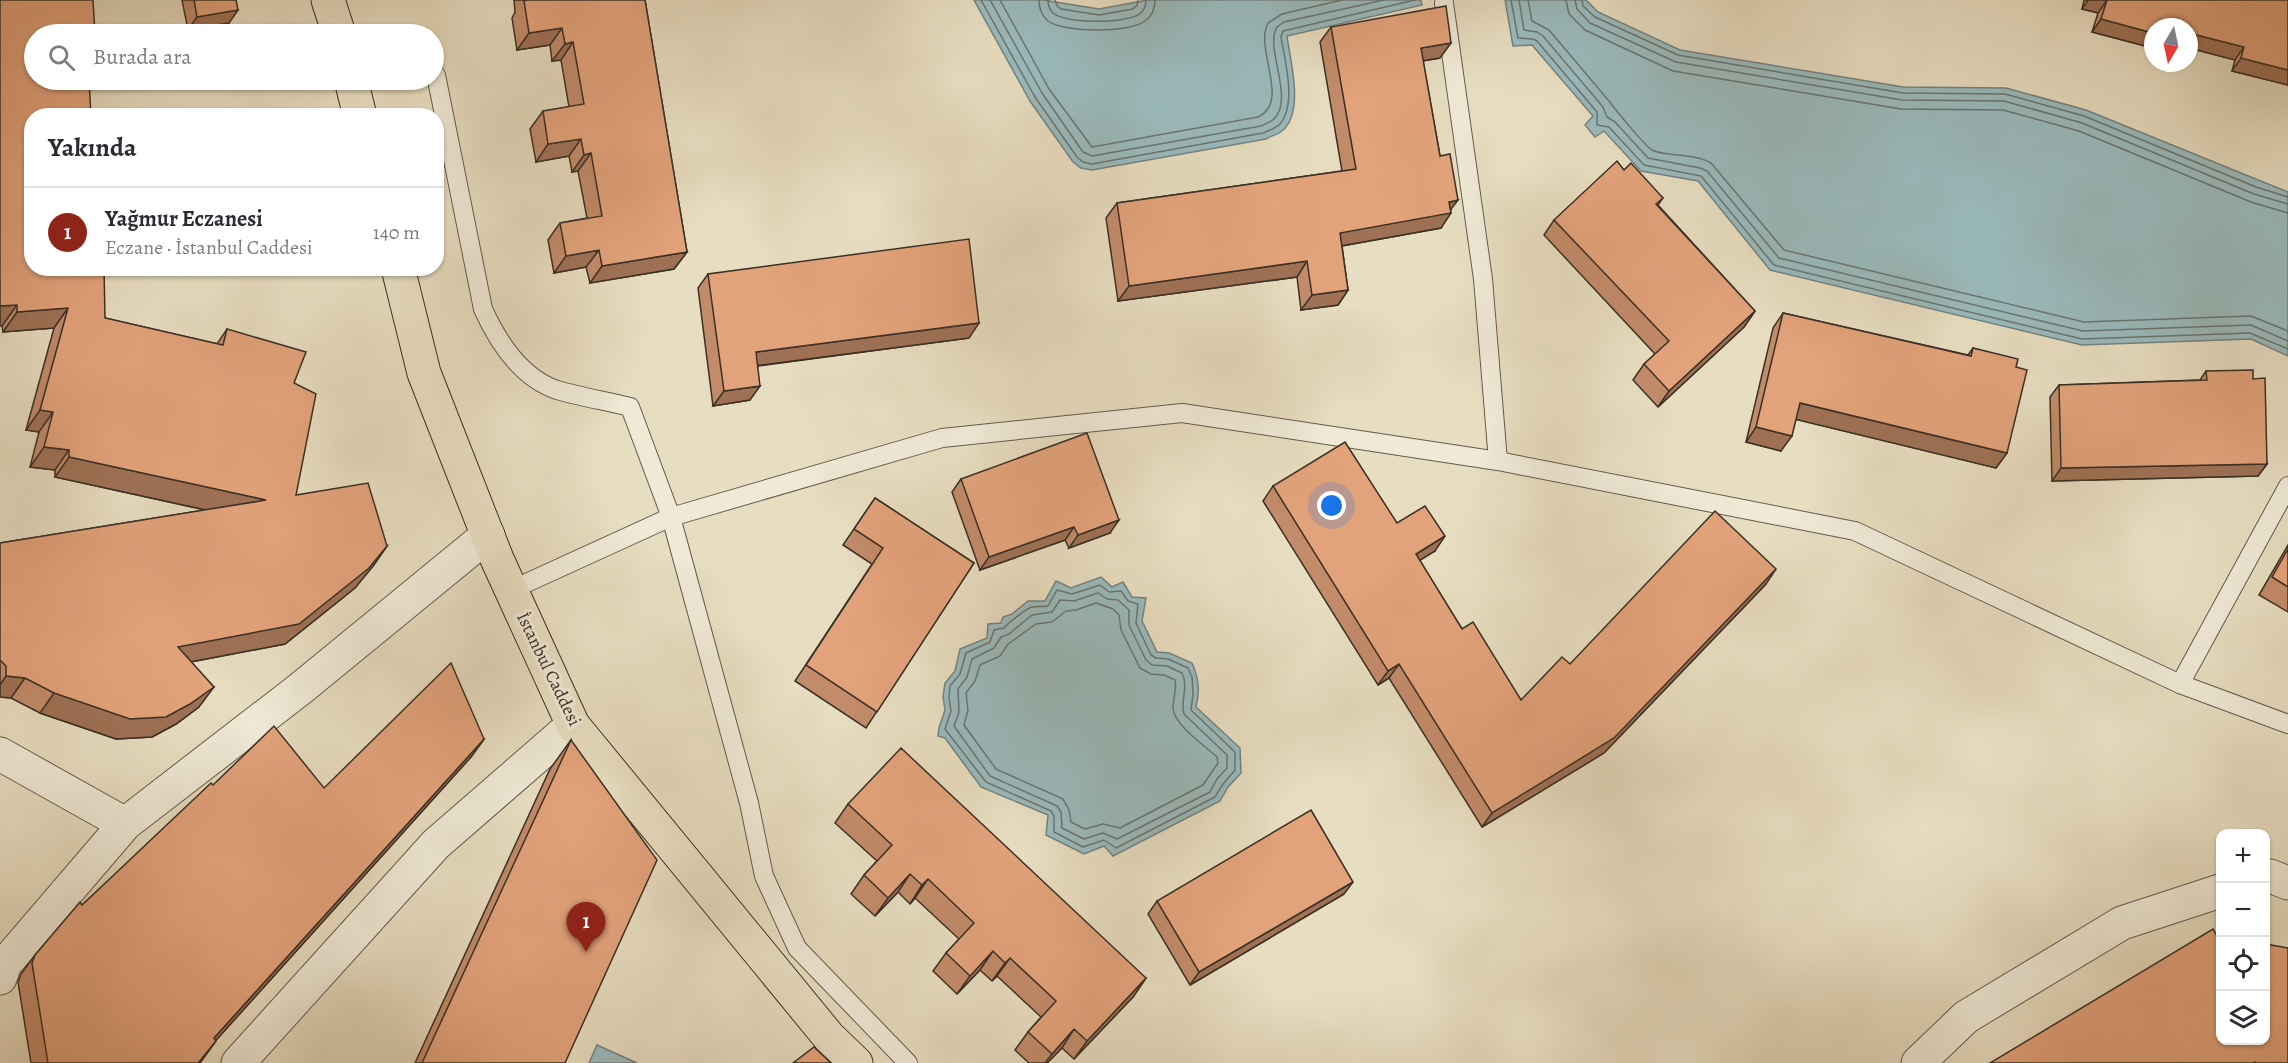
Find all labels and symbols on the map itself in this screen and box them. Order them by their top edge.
north arrow [2144,18,2198,72]
your location [1317,491,1346,520]
street label: İstanbul Caddesi [511,608,587,730]
pin: 1 [566,902,606,952]

